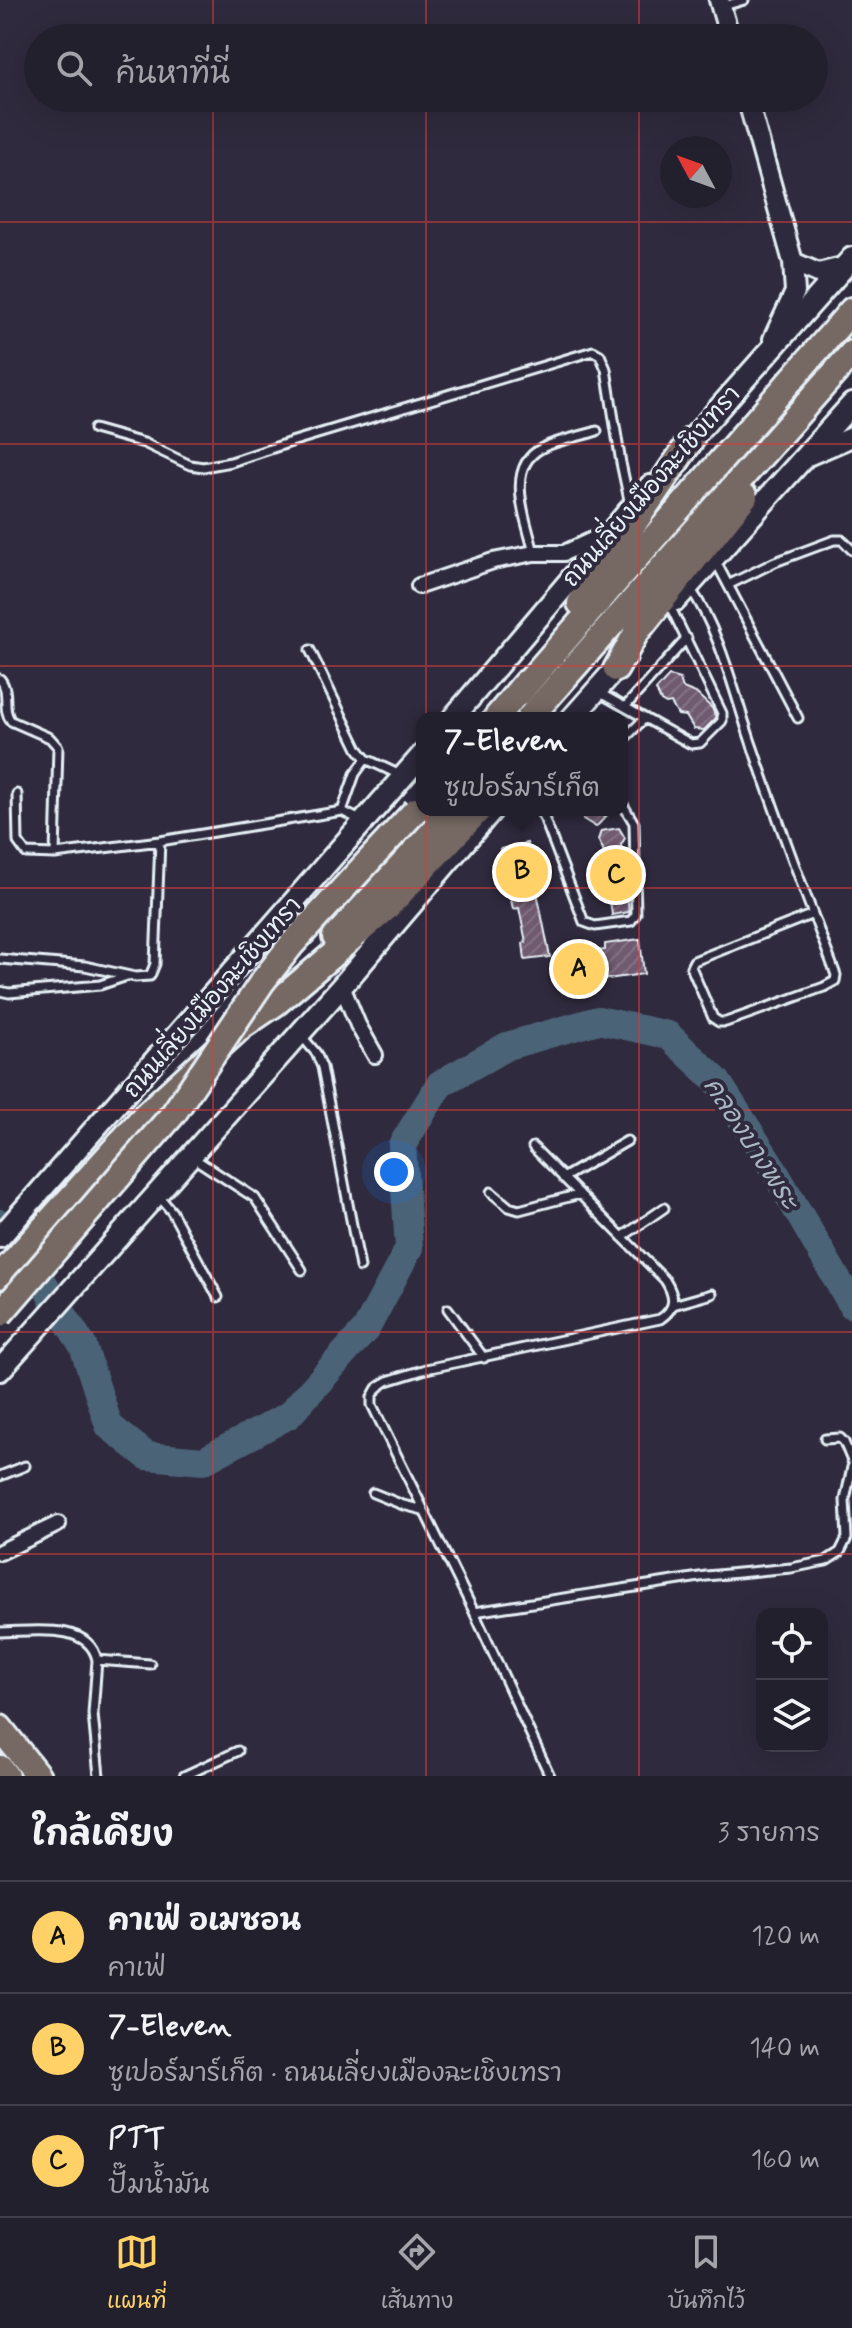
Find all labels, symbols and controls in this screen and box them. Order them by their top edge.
search box [24,24,828,112]
icon: search [52,46,96,90]
text: ค้นหาที่นี่ [116,55,230,94]
north arrow [660,136,732,208]
street label: ถนนเลี่ยงเมืองฉะเชิงเทรา [550,375,748,594]
popup [416,712,628,816]
text: 7-Eleven [444,722,567,761]
text: ซูเปอร์มาร์เก็ต [444,772,600,806]
pin: B [496,842,548,902]
pin: C [590,845,642,905]
street label: ถนนเลี่ยงเมืองฉะเชิงเทรา [111,886,309,1105]
pin: A [553,939,605,999]
water label: คลองบางพระ [695,1072,807,1219]
your location [374,1152,414,1192]
map controls [756,1608,828,1752]
button: locate [756,1608,828,1680]
button: layers [756,1680,828,1752]
text: ใกล้เคียง [32,1813,174,1858]
text: 3 รายการ [718,1817,820,1851]
text: คาเฟ่ อเมซอน [108,1902,301,1941]
text: A [49,1920,67,1954]
text: 120 m [751,1920,820,1954]
text: คาเฟ่ [108,1952,166,1986]
text: 7-Eleven [108,2007,231,2046]
text: B [50,2032,66,2066]
text: 140 m [749,2032,820,2066]
text: ซูเปอร์มาร์เก็ต · ถนนเลี่ยงเมืองฉะเชิงเทรา [108,2057,562,2091]
text: PTT [108,2119,165,2158]
text: C [49,2144,67,2178]
text: 160 m [751,2144,820,2178]
text: ปั๊มน้ำมัน [108,2169,209,2203]
tab: แผนที่ [107,2230,166,2316]
tab: เส้นทาง [381,2230,453,2316]
tab: บันทึกไว้ [668,2230,745,2316]

